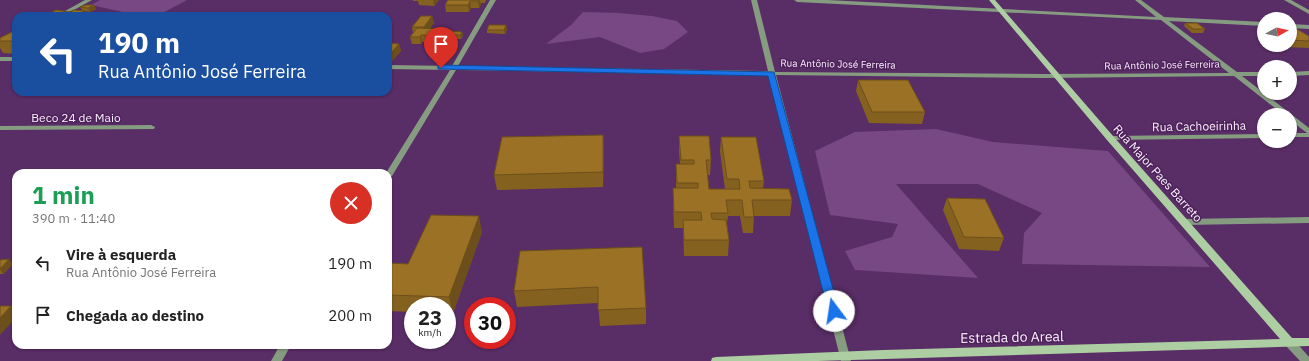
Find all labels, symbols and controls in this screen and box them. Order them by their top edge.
north arrow [1257,12,1297,52]
map controls [1257,12,1297,148]
text: 190 m [98,24,180,61]
pin [424,27,458,68]
icon: left [32,28,84,80]
icon: arrive [430,33,452,55]
street label: Rua Antônio José Ferreira [780,56,897,72]
street label: Rua Antônio José Ferreira [1104,57,1221,73]
text: Rua Antônio José Ferreira [98,60,306,83]
button: + [1257,60,1297,100]
button: − [1257,108,1297,148]
street label: Beco 24 de Maio [31,110,121,125]
street label: Rua Cachoeirinha [1152,118,1247,134]
street label: Rua Major Paes Barreto [1110,121,1206,225]
text: 1 min [32,179,95,211]
button: close [330,182,372,224]
text: 390 m · 11:40 [32,210,115,227]
text: Vire à esquerda [66,245,176,264]
icon: left [32,252,54,274]
text: 190 m [328,254,372,273]
text: Rua Antônio José Ferreira [66,264,216,281]
position arrow [813,290,855,332]
speed limit sign: 30 [464,297,516,349]
icon: arrive [32,304,54,326]
text: 23 [418,304,442,331]
text: Chegada ao destino [66,306,204,325]
text: 200 m [328,306,372,325]
text: km/h [418,326,442,339]
street label: Estrada do Areal [960,327,1064,347]

